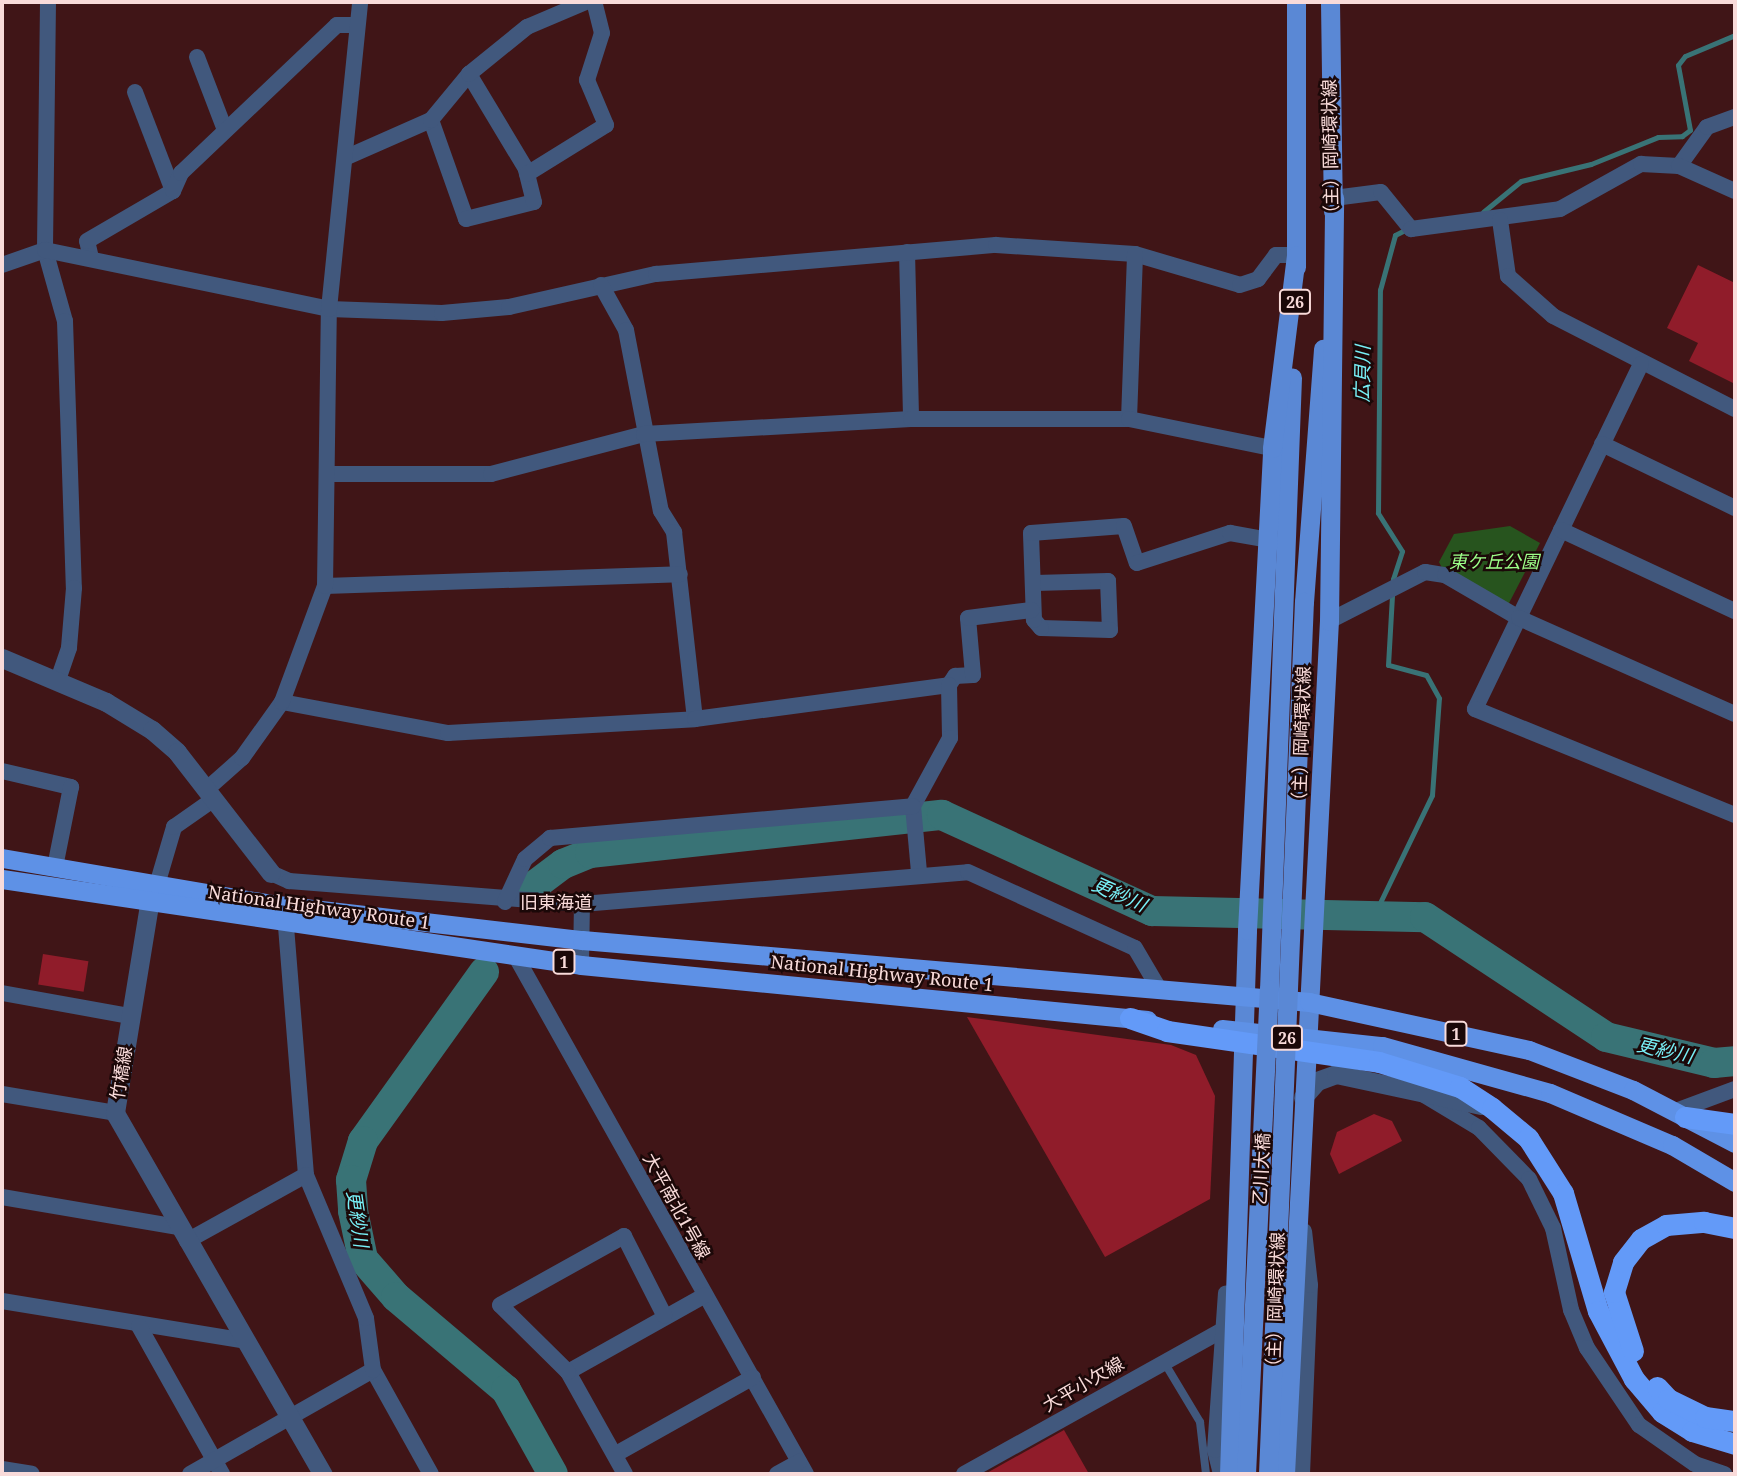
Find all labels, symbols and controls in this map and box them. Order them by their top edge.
street label: （主）岡崎環状線 [1318,79,1342,223]
road number: 26 [1278,290,1312,314]
water label: 広貝川 [1351,345,1375,403]
park label: 東ケ丘公園 [1449,550,1539,572]
street label: （主）岡崎環状線 [1288,666,1314,810]
water label: 更紗川 [1088,873,1150,917]
street label: National Highway Route 1 [207,881,431,933]
street label: 旧東海道 [520,891,592,913]
road number: 1 [552,950,576,974]
street label: National Highway Route 1 [769,951,995,995]
road number: 1 [1444,1022,1468,1046]
road number: 26 [1270,1026,1304,1050]
water label: 更紗川 [1635,1033,1695,1069]
street label: 竹橋線 [106,1045,136,1101]
street label: 乙川大橋 [1248,1132,1274,1206]
street label: 大平南北1号線 [639,1149,715,1263]
water label: 更紗川 [342,1189,372,1249]
street label: （主）岡崎環状線 [1262,1232,1288,1376]
street label: 大平小欠線 [1039,1352,1127,1416]

